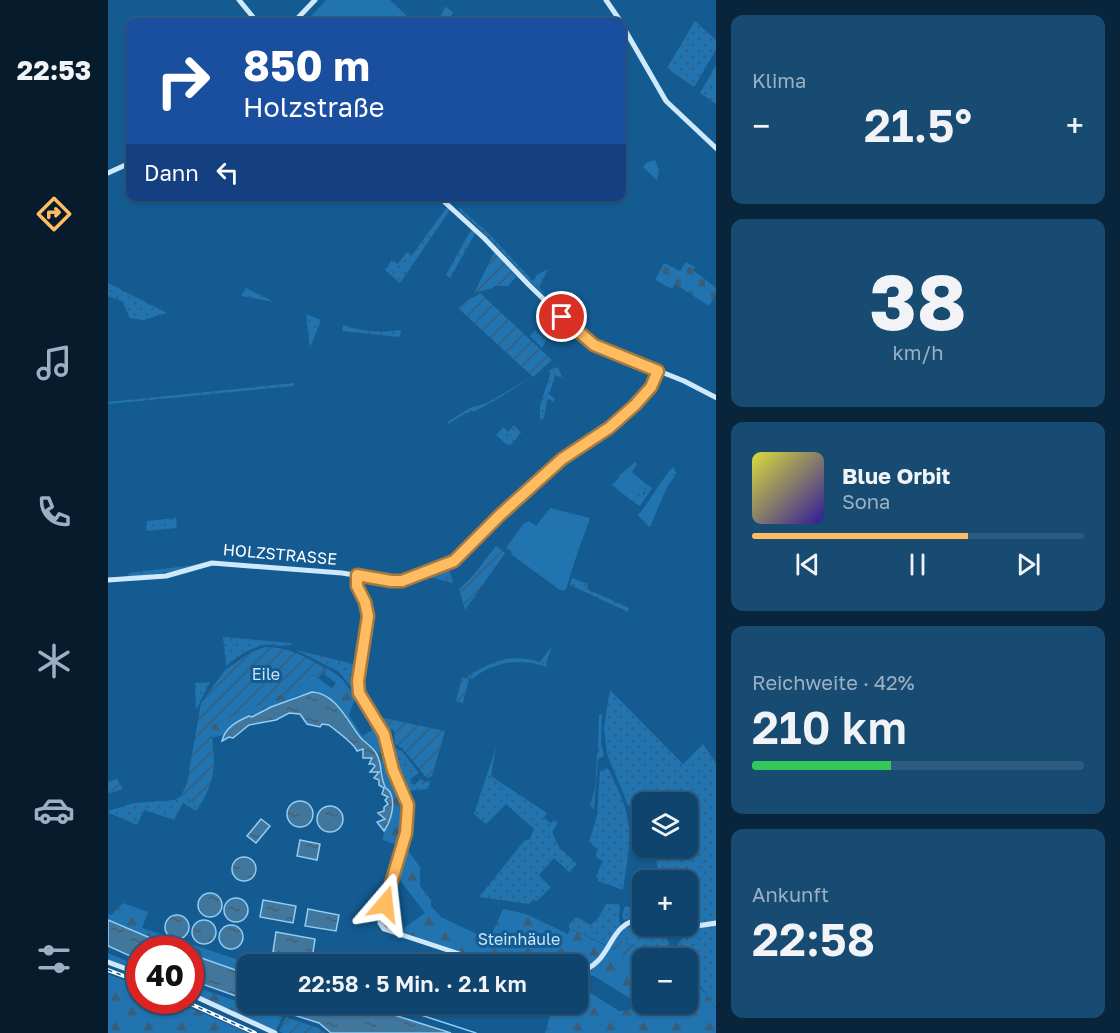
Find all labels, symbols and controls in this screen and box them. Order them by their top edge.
text: 850 m [243,40,370,90]
icon: right [144,42,222,120]
text: 22:53 [17,54,91,86]
text: Klima [752,68,806,92]
text: Holzstraße [243,91,384,123]
text: 21.5° [864,98,972,152]
text: − [752,106,770,145]
text: + [1066,106,1084,145]
icon: left [211,156,244,189]
text: Dann [144,159,199,186]
icon: directions [33,193,75,235]
text: 38 [869,254,967,347]
pin [536,291,587,342]
icon: arrive [545,300,578,333]
text: km/h [893,340,943,364]
icon: music [33,342,75,384]
text: Blue Orbit [842,462,950,489]
text: Sona [842,489,890,513]
icon: phone [33,491,75,533]
street label: HOLZSTRASSE [222,539,338,569]
icon: previous [791,548,824,581]
icon: pause [901,548,934,581]
icon: next [1012,548,1045,581]
icon: climate [33,640,75,682]
park label: Eile [252,664,280,684]
text: Reichweite · 42% [752,670,915,694]
text: 210 km [752,700,907,754]
icon: car [33,789,75,831]
map controls [632,792,698,1014]
button: layers [632,792,698,858]
button: + [632,870,698,936]
position arrow [353,872,417,936]
text: Ankunft [752,882,829,906]
text: 22:58 [752,912,875,966]
park label: Steinhäule [478,929,560,949]
speed limit sign: 40 [126,936,204,1014]
icon: filters [33,938,75,980]
button: − [632,948,698,1014]
text: 22:58 · 5 Min. · 2.1 km [298,970,527,997]

